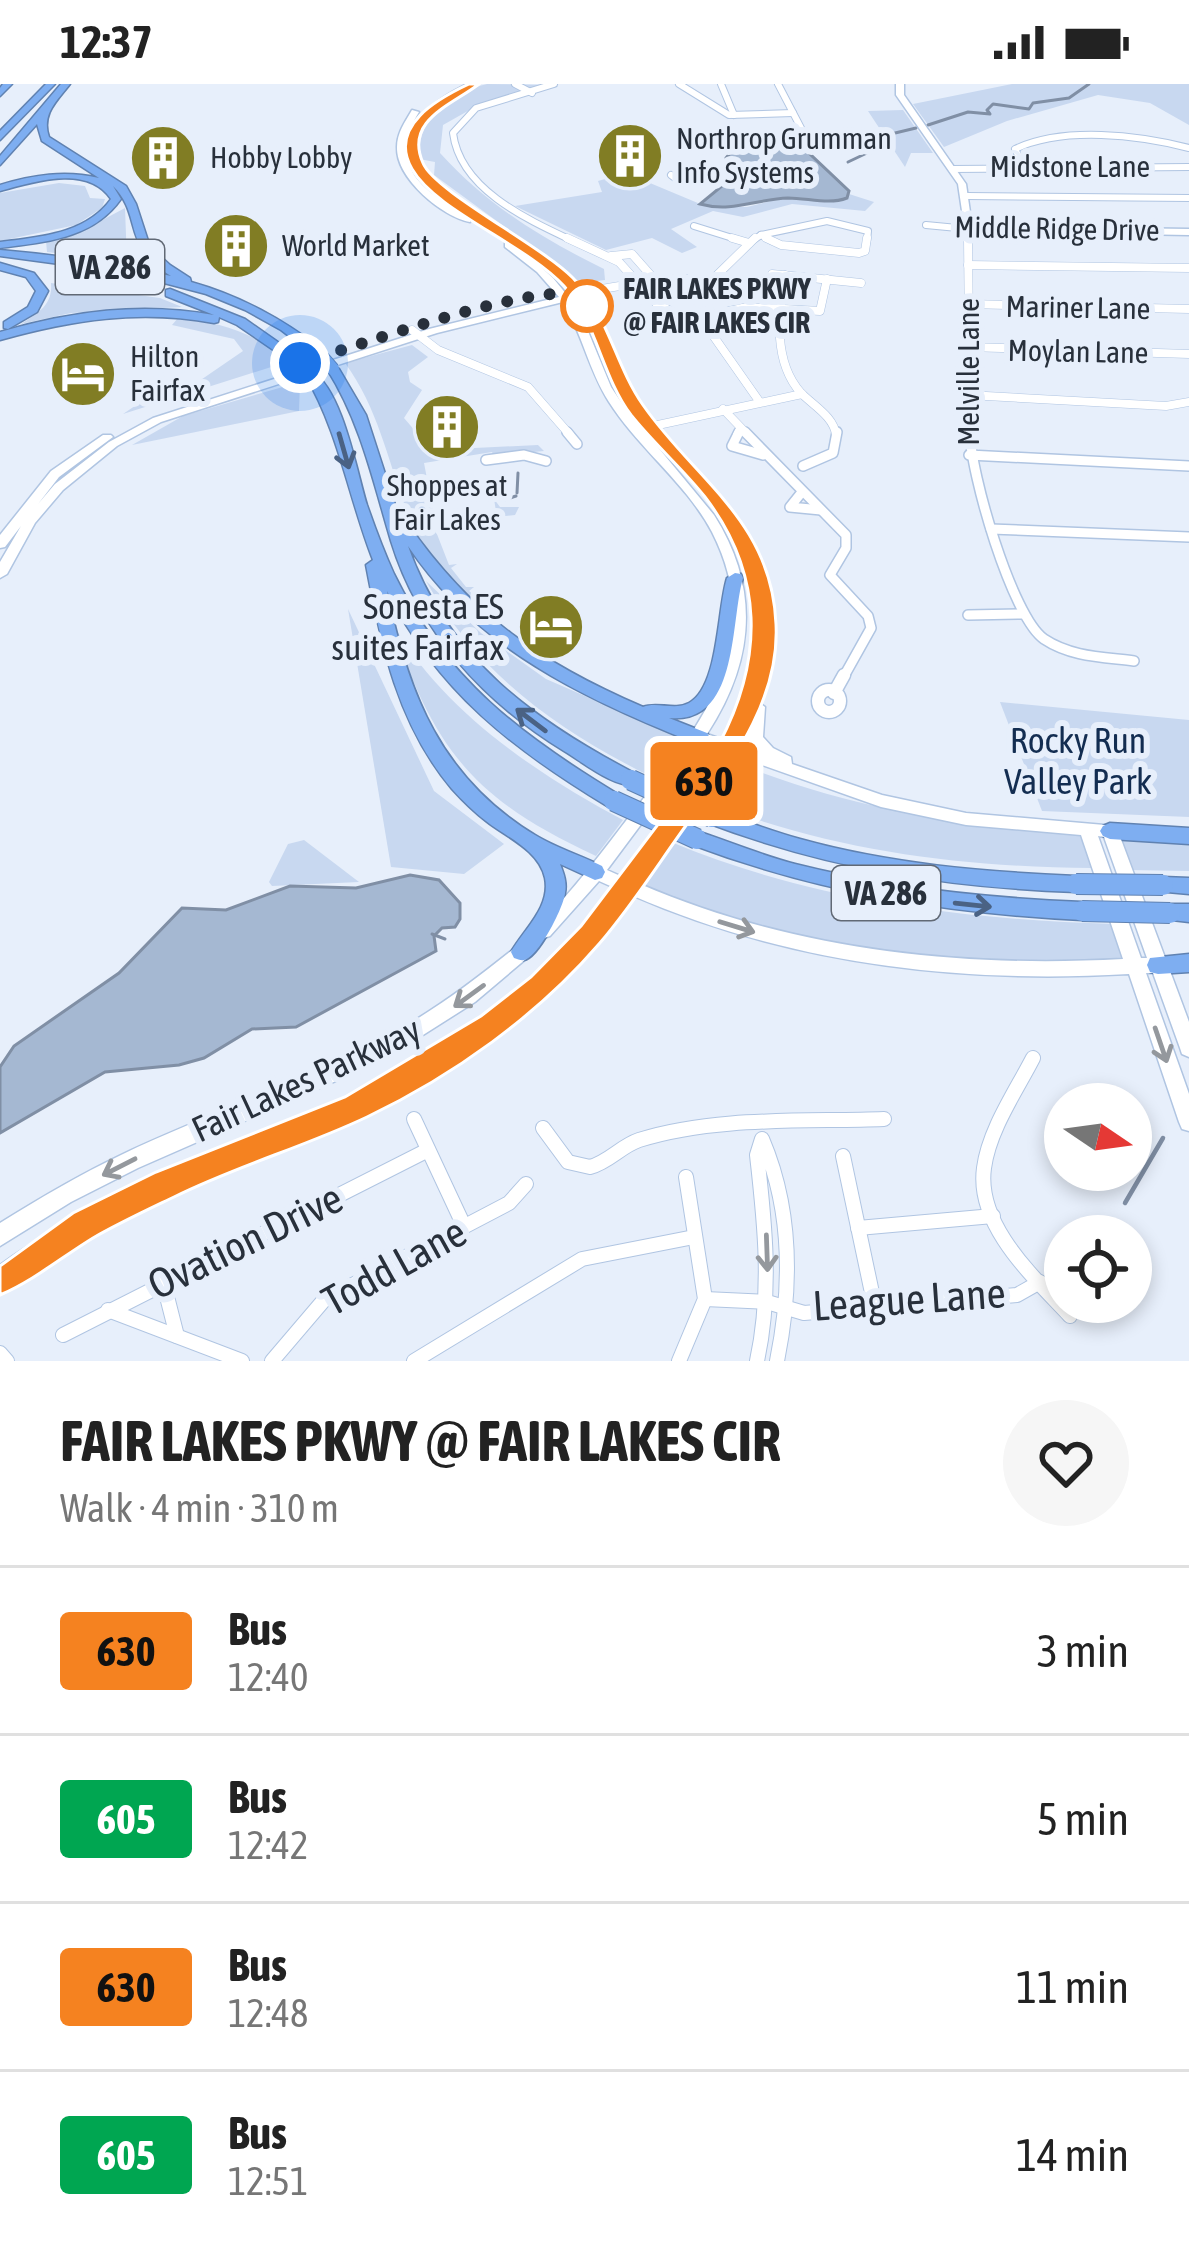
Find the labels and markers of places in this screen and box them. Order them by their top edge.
building icon: Northrop Grumman Info Systems [595,121,665,191]
place label: Northrop Grumman Info Systems [676,121,892,189]
building icon: Hobby Lobby [128,123,198,193]
place label: Hobby Lobby [210,140,352,174]
building icon: World Market [201,211,271,281]
place label: World Market [282,228,430,262]
place label: FAIR LAKES PKWY @ FAIR LAKES CIR [623,271,812,339]
marker: FAIR LAKES PKWY @ FAIR LAKES CIR [562,281,612,331]
hotel icon: Hilton Fairfax [48,339,118,409]
place label: Hilton Fairfax [130,339,205,407]
building icon: Shoppes at Fair Lakes [412,392,482,462]
place label: Shoppes at Fair Lakes [387,468,507,536]
place label: Sonesta ES suites Fairfax [331,585,504,668]
hotel icon: Sonesta ES suites Fairfax [516,592,586,662]

